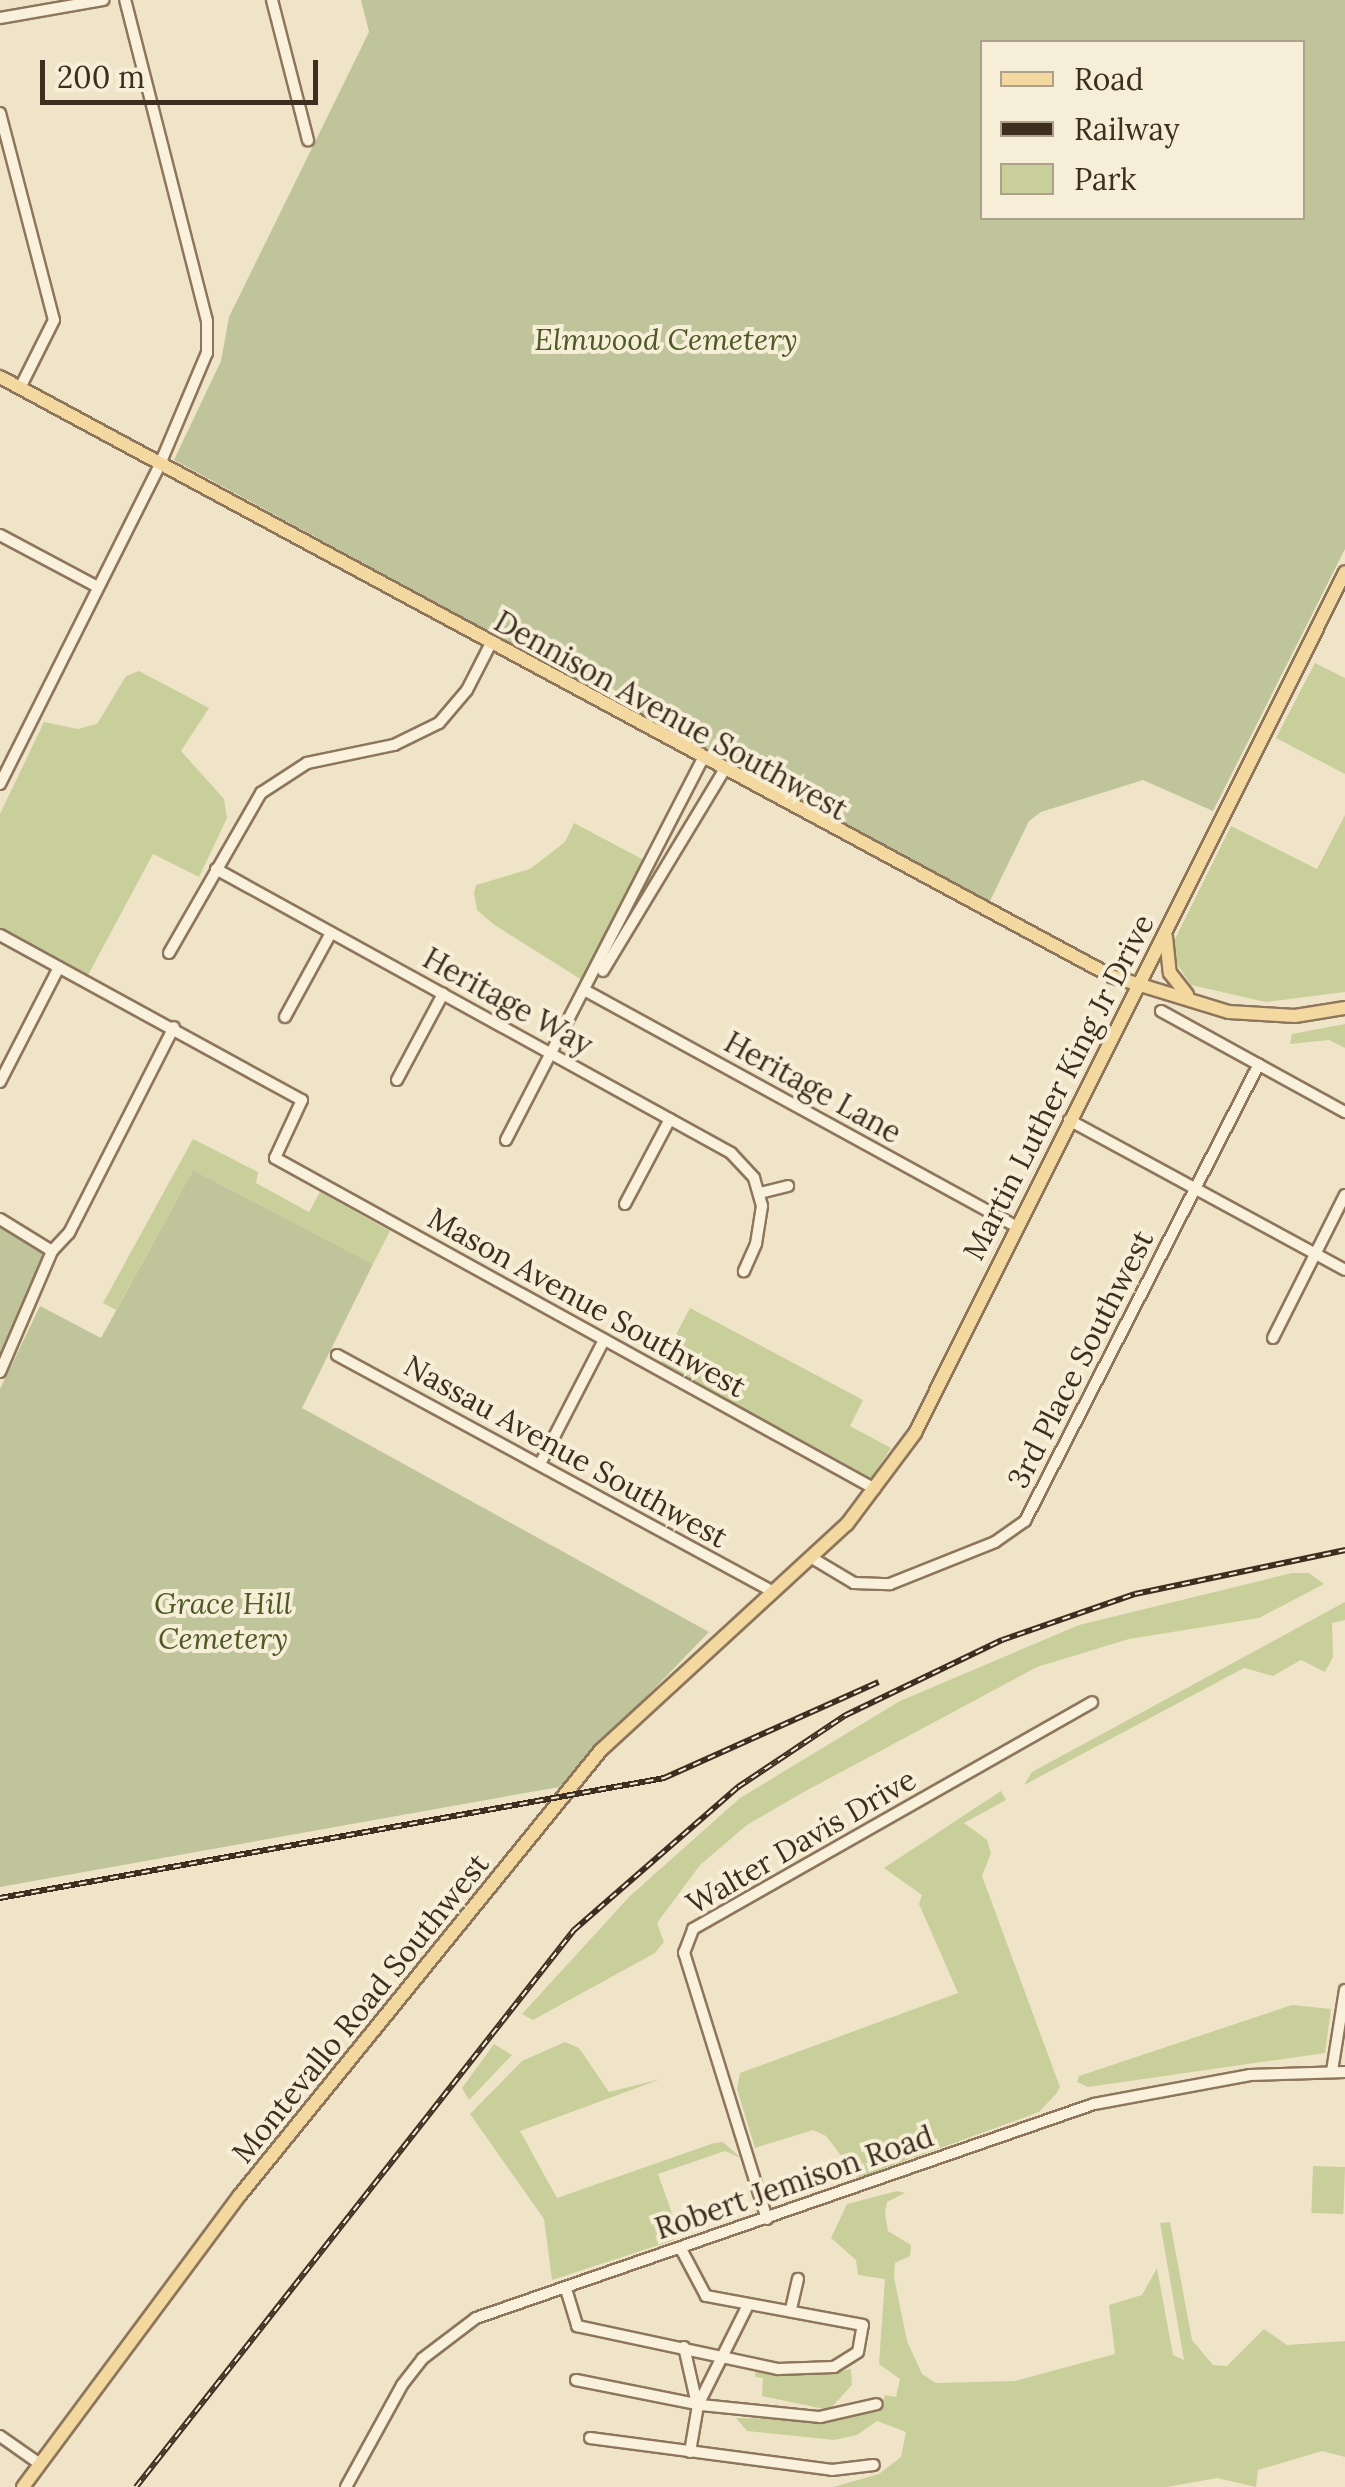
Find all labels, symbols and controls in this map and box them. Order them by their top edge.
scale bar [45,40,322,102]
legend [980,40,1305,220]
text: 200 m [57,58,145,96]
text: Road [1074,60,1144,98]
text: Railway [1074,110,1180,148]
text: Park [1074,160,1136,198]
park label: Elmwood Cemetery [534,321,798,357]
street label: Dennison Avenue Southwest [488,603,854,827]
street label: Martin Luther King Jr Drive [955,908,1161,1266]
street label: Heritage Way [417,940,599,1062]
street label: Heritage Lane [718,1024,908,1150]
street label: Mason Avenue Southwest [422,1200,752,1404]
street label: 3rd Place Southwest [999,1224,1161,1494]
street label: Nassau Avenue Southwest [398,1347,734,1555]
park label: Grace Hill Cemetery [154,1585,292,1656]
street label: Walter Davis Drive [680,1761,922,1921]
street label: Montevallo Road Southwest [224,1846,496,2170]
street label: Robert Jemison Road [650,2117,938,2247]

